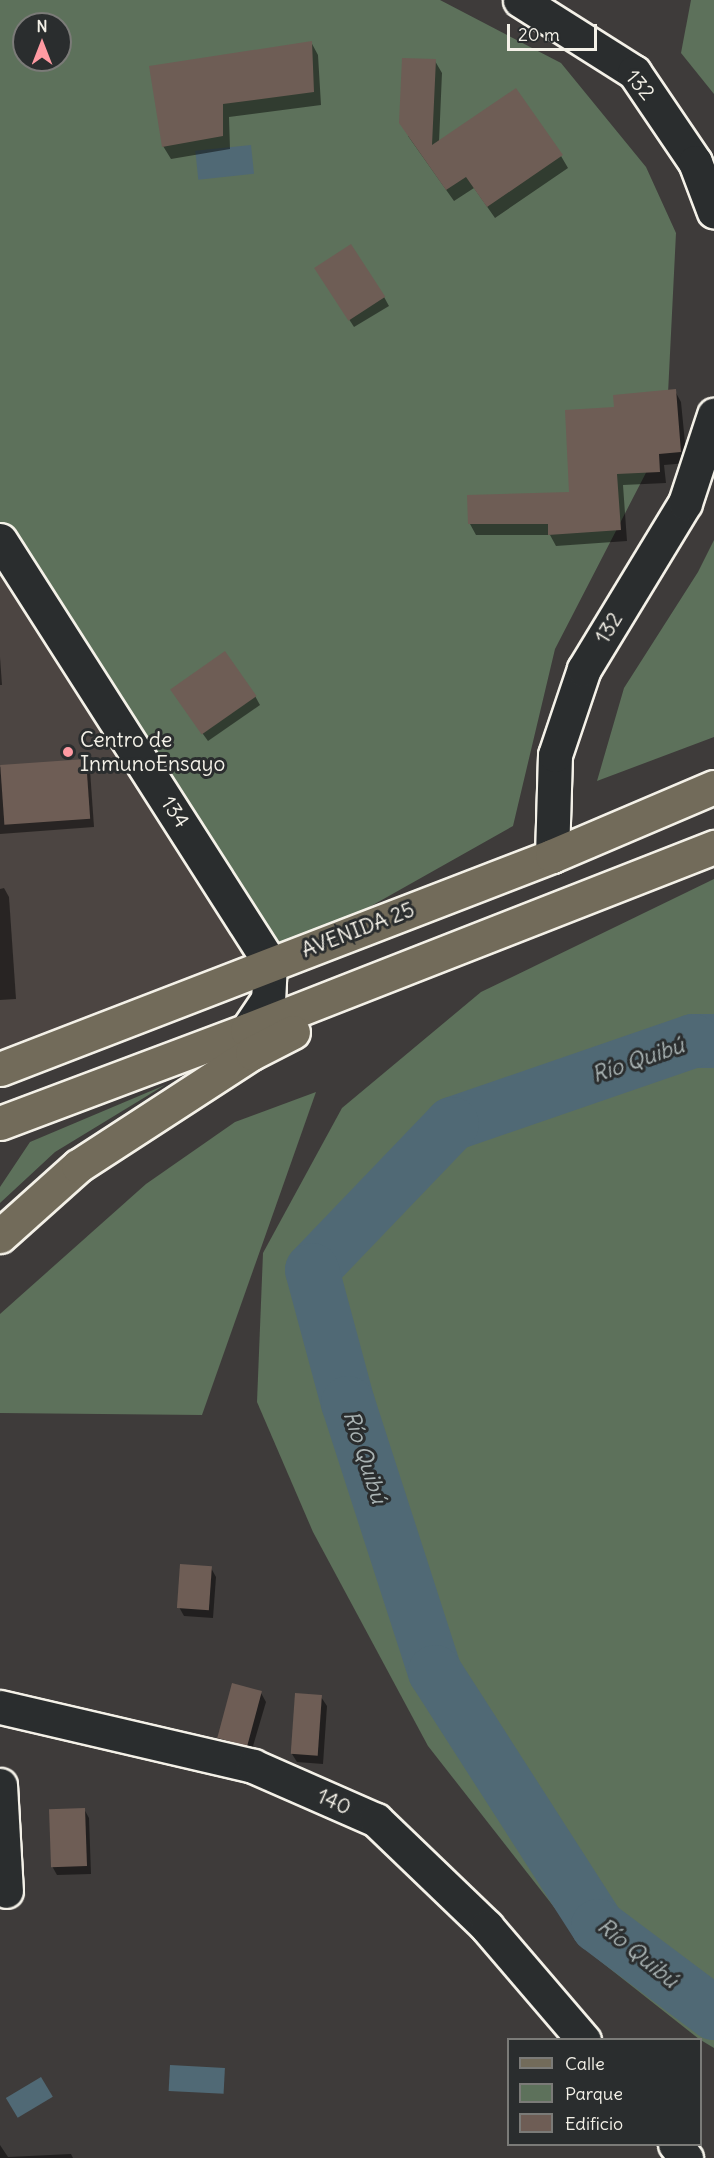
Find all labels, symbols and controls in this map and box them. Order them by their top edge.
north arrow [12,12,72,72]
scale bar [510,12,600,50]
text: N [36,16,48,36]
text: 20 m [518,23,560,46]
street label: 132 [620,65,660,105]
street label: 132 [590,608,628,648]
place label: Centro de InmunoEnsayo [80,727,225,777]
marker: Centro de InmunoEnsayo [61,745,75,759]
street label: 134 [156,792,194,832]
street label: AVENIDA 25 [298,897,418,963]
water label: Río Quibú [588,1032,688,1088]
water label: Río Quibú [338,1407,392,1507]
street label: 140 [313,1784,355,1820]
water label: Río Quibú [592,1913,684,1993]
legend [507,2038,702,2146]
text: Calle [565,2052,605,2075]
text: Parque [565,2082,623,2105]
text: Edificio [565,2112,623,2135]

